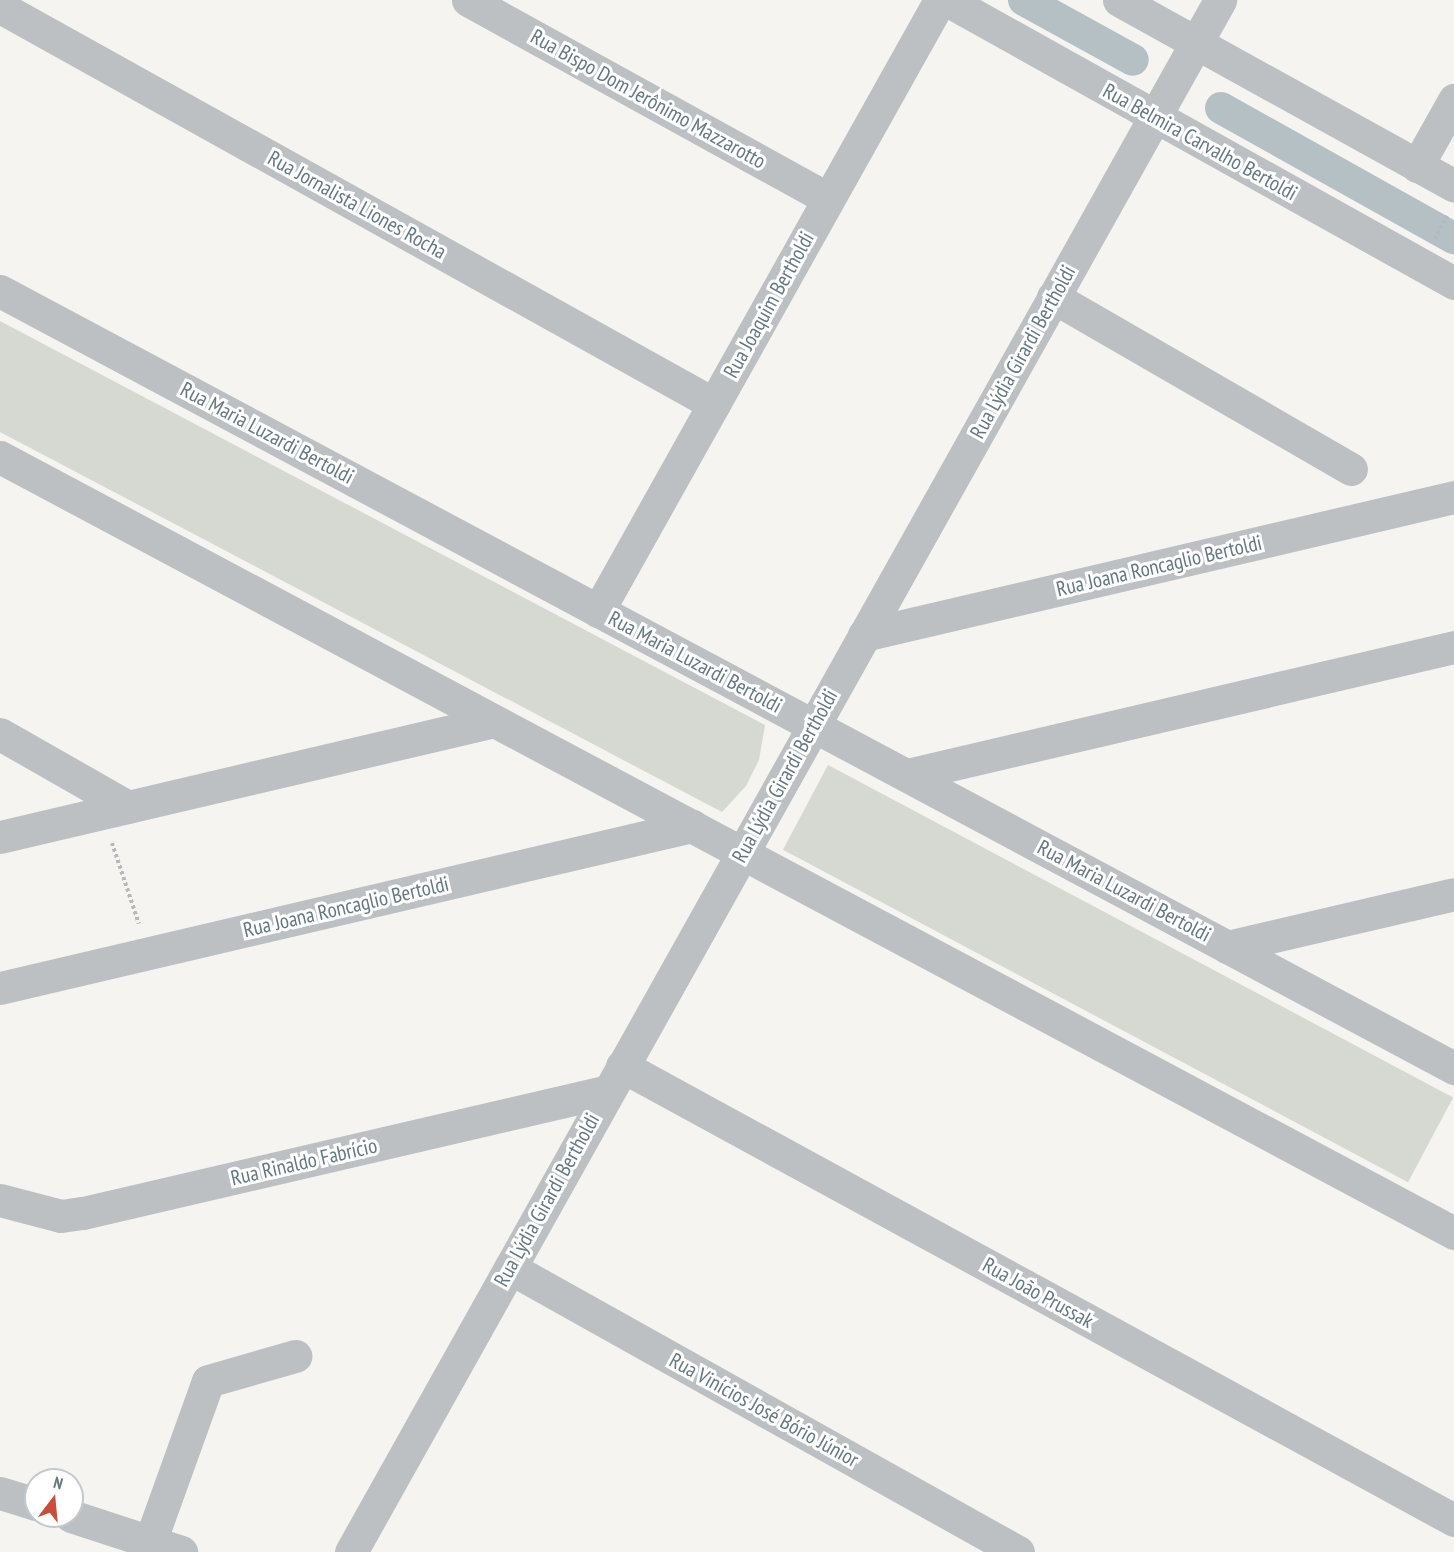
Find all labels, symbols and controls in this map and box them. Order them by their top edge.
street label: Rua Bispo Dom Jerônimo Mazzarotto [526,24,770,174]
street label: Rua Belmira Carvalho Bertoldi [1099,78,1301,206]
street label: Rua Jornalista Liones Rocha [263,146,451,264]
street label: Rua Joaquim Bertholdi [718,228,820,382]
street label: Rua Lýdia Girardi Bertholdi [965,261,1081,443]
street label: Rua Maria Luzardi Bertoldi [176,377,358,489]
street label: Rua Joana Roncaglio Bertoldi [1054,530,1264,602]
street label: Rua Maria Luzardi Bertoldi [604,606,786,718]
street label: Rua Lýdia Girardi Bertholdi [727,685,843,867]
street label: Rua Maria Luzardi Bertoldi [1033,835,1215,947]
street label: Rua Joana Roncaglio Bertoldi [241,871,451,943]
street label: Rua Lýdia Girardi Bertholdi [489,1109,605,1291]
street label: Rua Rinaldo Fabrício [228,1133,380,1191]
street label: Rua João Prussak [978,1252,1098,1334]
street label: Rua Vinícios José Bório Júnior [665,1347,863,1473]
north arrow [24,1468,84,1528]
text: N [51,1472,65,1493]

